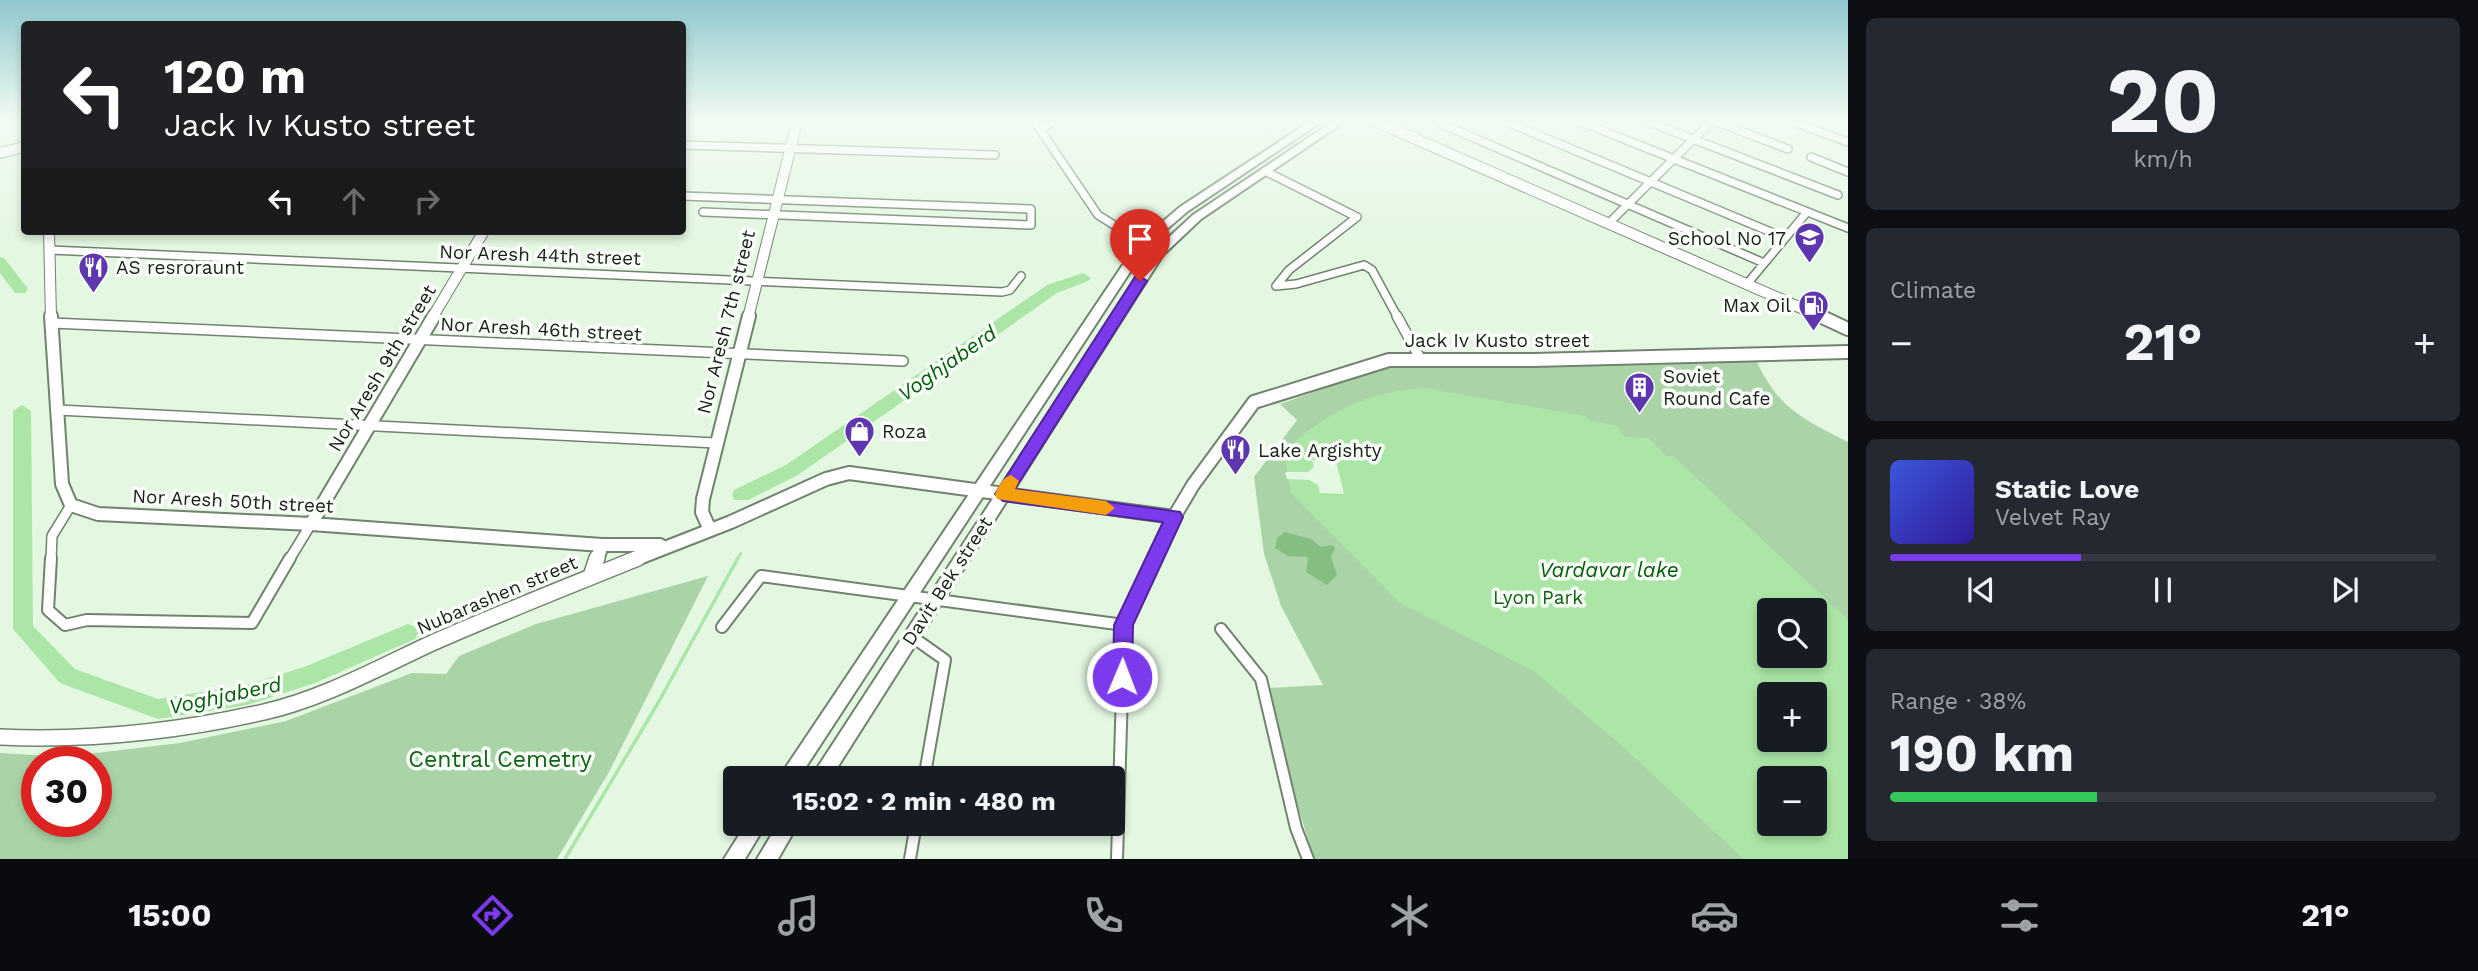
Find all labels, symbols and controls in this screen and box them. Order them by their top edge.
text: 120 m [164,47,306,105]
text: 20 [2107,47,2219,154]
icon: left [49,49,140,140]
text: Jack Iv Kusto street [164,106,475,144]
text: km/h [2133,146,2193,173]
icon: left [262,182,300,220]
icon: ahead [335,182,373,220]
icon: right [408,182,446,220]
pin [1110,209,1170,281]
icon: arrive [1121,220,1159,258]
school or university icon: School No 17 [1792,221,1826,265]
place label: School No 17 [1668,227,1786,250]
street label: Nor Aresh 7th street [692,228,760,416]
street label: Nor Aresh 44th street [439,240,641,270]
restaurant icon: AS resroraunt [76,250,110,294]
place label: AS resroraunt [116,256,244,279]
text: Climate [1890,277,1976,304]
street label: Nor Aresh 9th street [323,280,441,456]
fuel station icon: Max Oil [1797,288,1831,332]
place label: Max Oil [1723,294,1791,317]
street label: Nor Aresh 46th street [440,312,642,346]
text: 21° [2123,312,2203,373]
water label: Voghjaberd [893,319,1002,406]
text: − [1890,321,1913,365]
text: + [2413,321,2436,365]
street label: Jack Iv Kusto street [1405,329,1589,352]
place label: Soviet Round Cafe [1663,365,1770,410]
building icon: Soviet Round Cafe [1623,370,1657,414]
shop icon: Roza [842,414,876,458]
place label: Roza [882,420,927,443]
restaurant icon: Lake Argishty [1218,433,1252,477]
place label: Lake Argishty [1258,439,1382,462]
text: Static Love [1995,474,2139,504]
street label: Nor Aresh 50th street [132,484,334,518]
text: Velvet Ray [1995,504,2111,531]
street label: Davit Bek street [897,512,997,650]
street label: Nubarashen street [413,551,581,639]
water label: Vardavar lake [1539,557,1679,582]
icon: previous [1962,571,2000,609]
icon: pause [2144,571,2182,609]
icon: next [2326,571,2364,609]
park label: Lyon Park [1493,586,1583,609]
map controls [1757,598,1827,836]
button: search [1757,598,1827,668]
position arrow [1085,640,1159,714]
water label: Voghjaberd [166,671,285,719]
button: + [1757,682,1827,752]
text: Range · 38% [1890,688,2026,715]
text: 190 km [1890,723,2074,784]
speed limit sign: 30 [21,746,112,837]
park label: Central Cemetry [408,746,592,773]
button: − [1757,766,1827,836]
text: 15:02 · 2 min · 480 m [792,786,1056,816]
icon: directions [468,891,517,940]
icon: music [774,891,823,940]
icon: phone [1079,891,1128,940]
icon: climate [1385,891,1434,940]
icon: car [1690,891,1739,940]
icon: filters [1995,891,2044,940]
text: 15:00 [128,896,212,934]
text: 21° [2301,896,2350,934]

